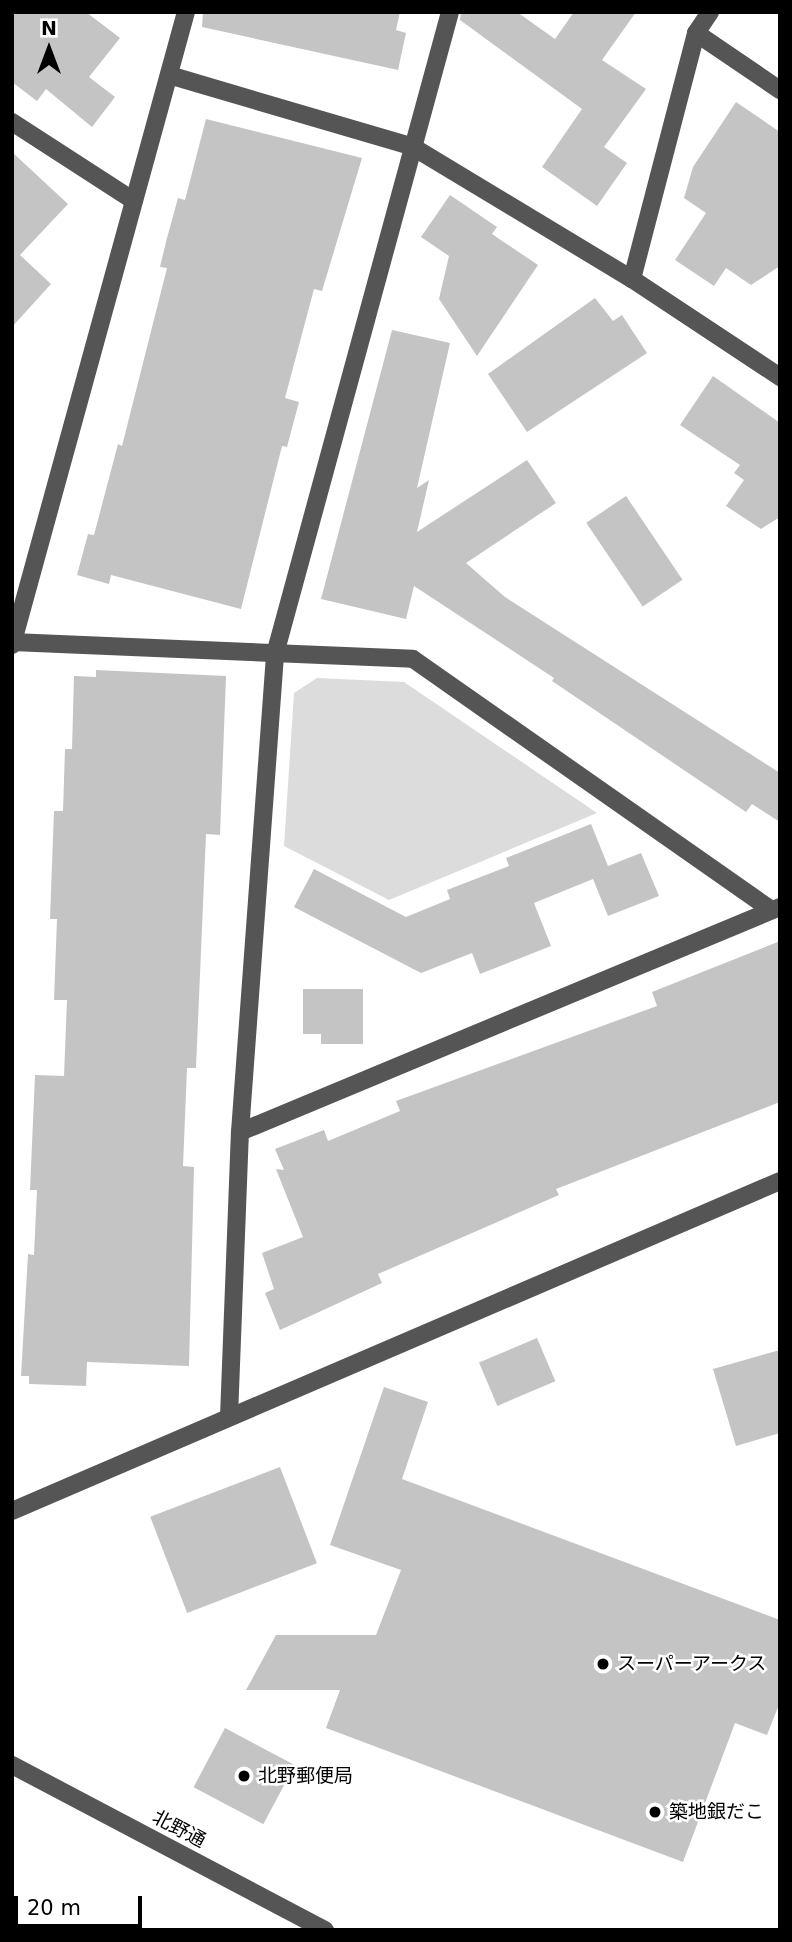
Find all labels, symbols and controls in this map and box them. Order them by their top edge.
north arrow [14,14,84,84]
text: N [41,17,57,39]
place label: スーパーアークス [617,1653,768,1675]
marker: スーパーアークス [595,1656,611,1672]
place label: 北野郵便局 [258,1765,353,1787]
marker: 北野郵便局 [236,1768,252,1784]
place label: 築地銀だこ [669,1801,764,1823]
marker: 築地銀だこ [647,1804,663,1820]
street label: 北野通 [148,1806,210,1852]
scale bar [18,1882,145,1926]
text: 20 m [27,1896,81,1920]

